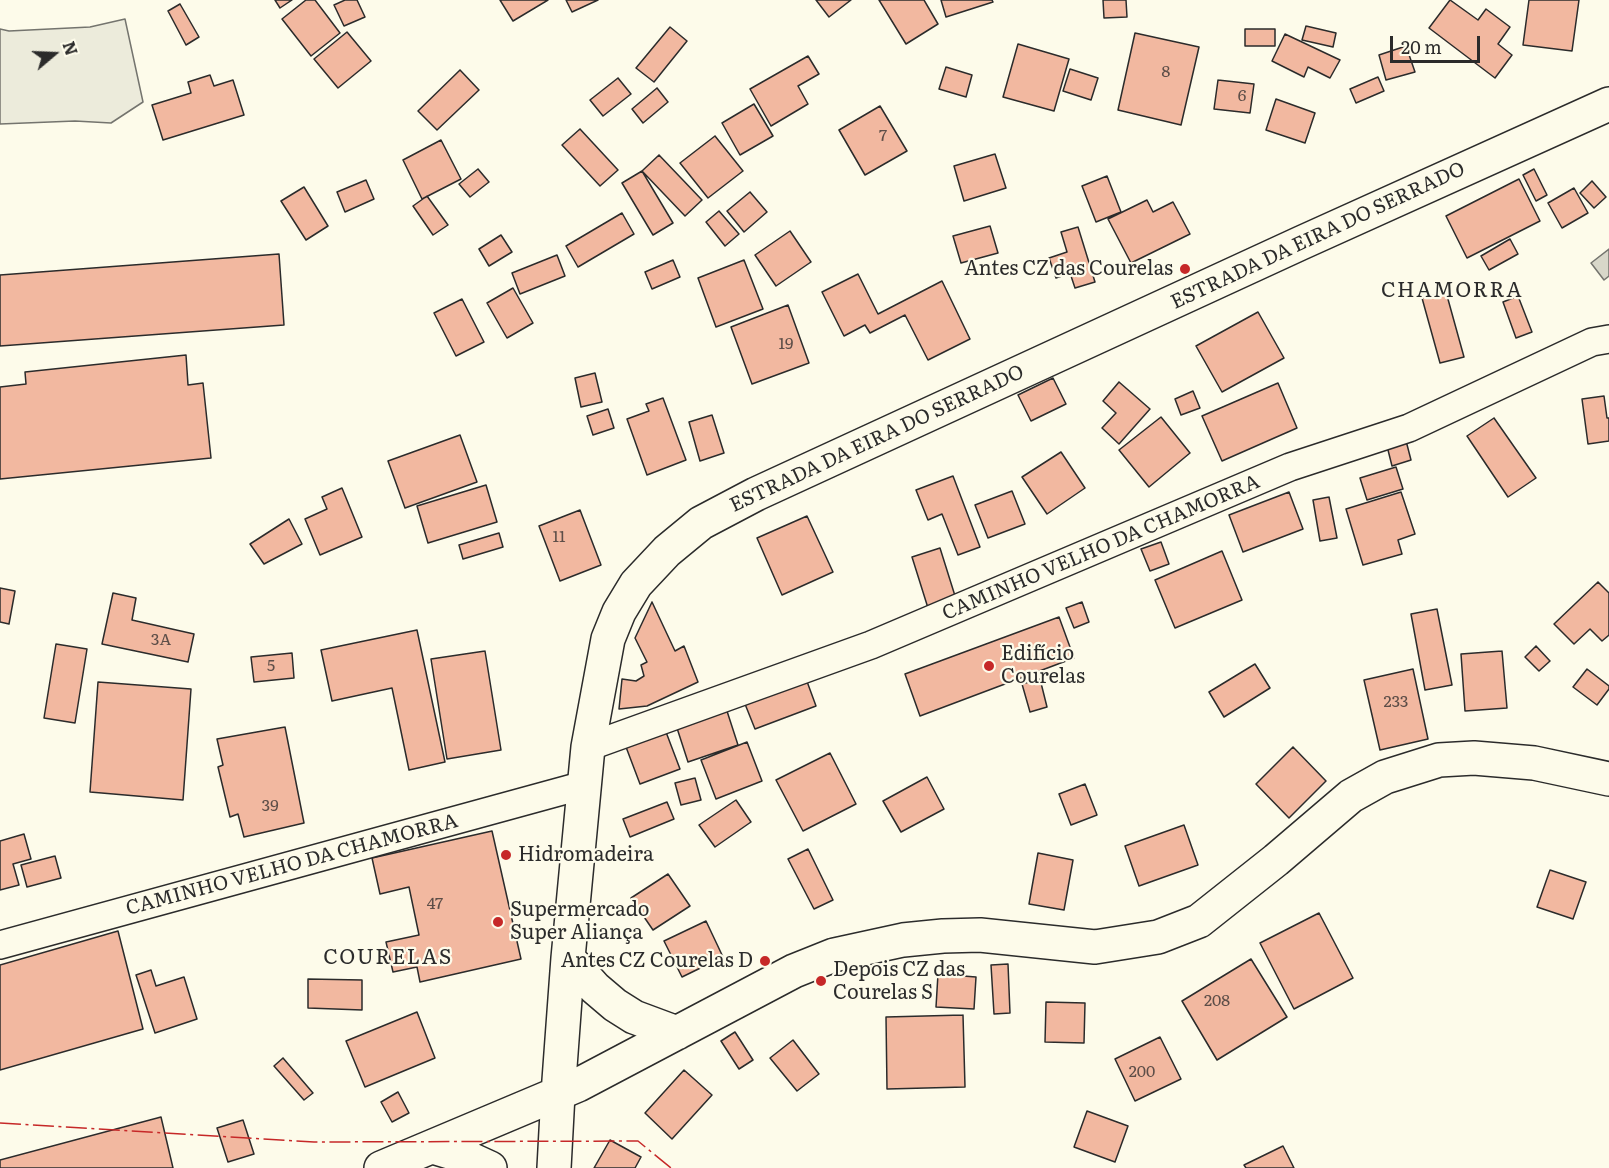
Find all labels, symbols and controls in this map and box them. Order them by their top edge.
north arrow [24,24,84,84]
scale bar [1393,24,1483,62]
text: 20 m [1401,33,1442,60]
text: N [57,38,85,58]
house number: 8 [1162,62,1170,82]
house number: 6 [1238,86,1246,106]
house number: 7 [879,126,887,146]
street label: ESTRADA DA EIRA DO SERRADO [1167,157,1469,315]
place label: Antes CZ das Courelas [964,257,1173,281]
marker: Antes CZ das Courelas [1178,262,1192,276]
district label: CHAMORRA [1381,278,1523,304]
house number: 19 [779,334,793,354]
street label: ESTRADA DA EIRA DO SERRADO [726,360,1028,518]
street label: CAMINHO VELHO DA CHAMORRA [939,470,1263,626]
house number: 11 [552,527,566,547]
house number: 3A [151,630,171,650]
place label: Edifício Courelas [1001,642,1085,689]
house number: 5 [267,656,275,676]
marker: Edifício Courelas [982,659,996,673]
house number: 233 [1384,692,1408,712]
house number: 39 [261,796,279,816]
street label: CAMINHO VELHO DA CHAMORRA [123,809,461,921]
place label: Hidromadeira [518,843,654,867]
marker: Hidromadeira [499,848,513,862]
house number: 47 [427,894,443,914]
place label: Supermercado Super Aliança [510,898,650,945]
marker: Supermercado Super Aliança [491,915,505,929]
district label: COURELAS [323,945,453,971]
place label: Antes CZ Courelas D [561,949,753,973]
marker: Antes CZ Courelas D [758,954,772,968]
place label: Depois CZ das Courelas S [833,958,965,1005]
marker: Depois CZ das Courelas S [814,974,828,988]
house number: 208 [1204,991,1230,1011]
house number: 200 [1129,1062,1155,1082]

